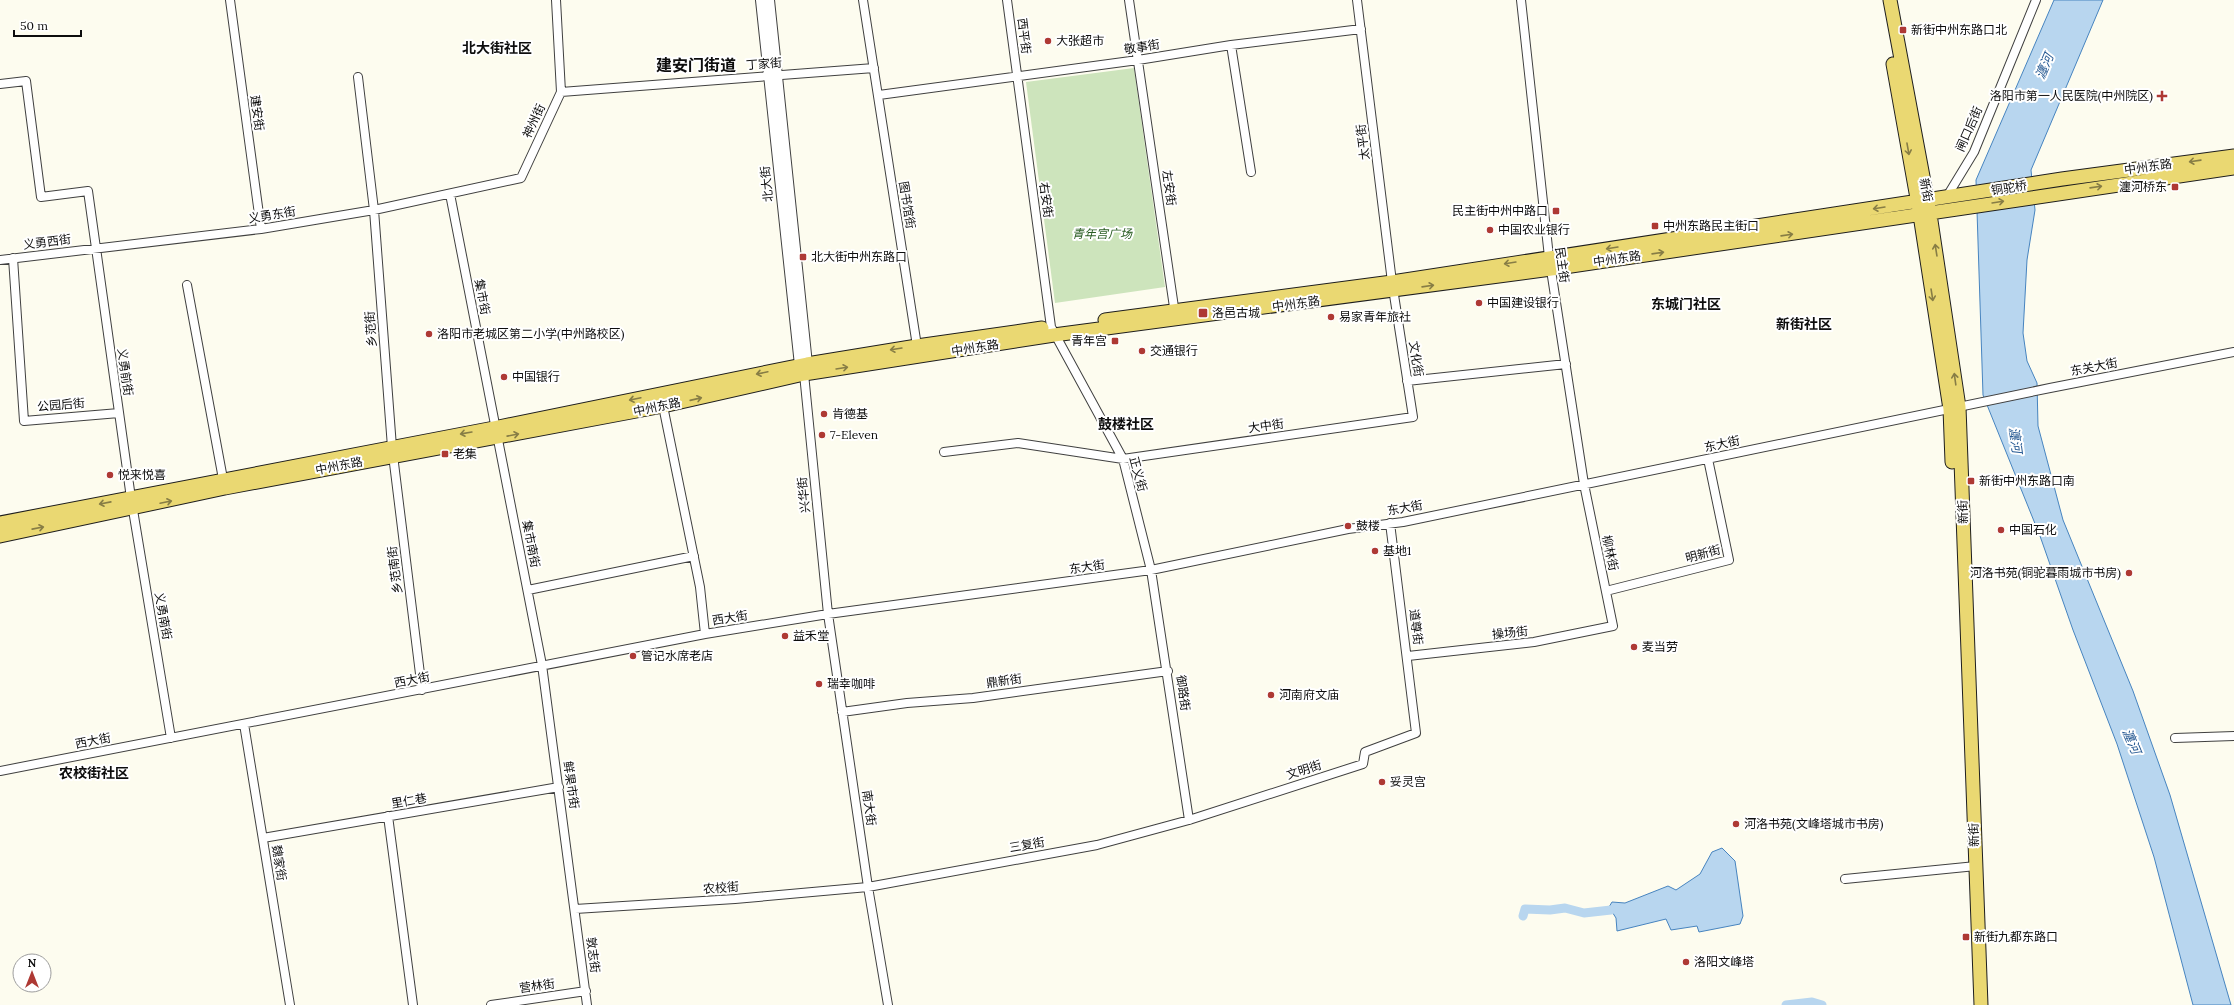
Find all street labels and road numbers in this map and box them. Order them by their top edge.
street label: 西平街 [1015,17,1034,55]
street label: 敬事街 [1123,36,1161,57]
street label: 丁家街 [745,55,782,72]
street label: 建安街 [248,94,267,132]
street label: 神州街 [519,101,548,140]
street label: 闸口后街 [1952,104,1985,154]
street label: 太平街 [1353,123,1372,161]
street label: 中州东路 [2123,156,2173,177]
street label: 北大街 [757,165,776,203]
street label: 左安街 [1160,169,1179,207]
street label: 新街 [1917,177,1936,203]
street label: 铜驼桥 [1990,177,2028,198]
street label: 图书馆街 [896,180,919,230]
street label: 右安街 [1037,181,1056,219]
street label: 义勇东街 [247,203,297,226]
street label: 义勇西街 [22,231,72,252]
street label: 民主街 [1553,246,1572,284]
street label: 中州东路 [1592,248,1642,269]
street label: 集市街 [472,278,493,316]
street label: 中州东路 [1271,293,1321,314]
street label: 乡范街 [362,311,379,348]
street label: 中州东路 [950,336,1000,359]
street label: 文化街 [1406,340,1427,378]
street label: 义勇前街 [115,347,136,397]
street label: 东关大街 [2069,355,2119,378]
street label: 中州东路 [632,394,682,419]
street label: 公园后街 [36,395,86,414]
street label: 大中街 [1247,416,1285,435]
street label: 东大街 [1703,432,1741,455]
street label: 中州东路 [314,454,364,477]
street label: 正义街 [1127,455,1150,493]
street label: 兴华街 [794,476,813,514]
street label: 东大街 [1386,497,1424,518]
street label: 新街 [1955,500,1970,524]
street label: 集市南街 [520,519,543,569]
street label: 柳林街 [1599,534,1622,572]
street label: 明新街 [1684,542,1722,565]
street label: 乡范南街 [384,545,405,595]
street label: 东大街 [1068,557,1106,576]
street label: 义勇南街 [152,591,175,641]
street label: 西大街 [711,607,749,628]
street label: 道尊街 [1407,608,1426,646]
street label: 操场街 [1491,623,1529,642]
street label: 西大街 [393,669,431,690]
street label: 鼎新街 [985,671,1023,690]
street label: 御路街 [1174,674,1193,712]
street label: 西大街 [74,730,112,751]
street label: 文明街 [1284,757,1323,782]
street label: 鲜果市街 [561,760,582,810]
street label: 南大街 [860,789,879,827]
street label: 里仁巷 [390,790,428,811]
street label: 新街 [1966,823,1981,847]
street label: 三复街 [1008,834,1046,855]
street label: 魏家街 [269,844,290,882]
street label: 农校街 [702,879,739,896]
street label: 敦志街 [584,936,603,974]
street label: 营林街 [518,976,556,995]

